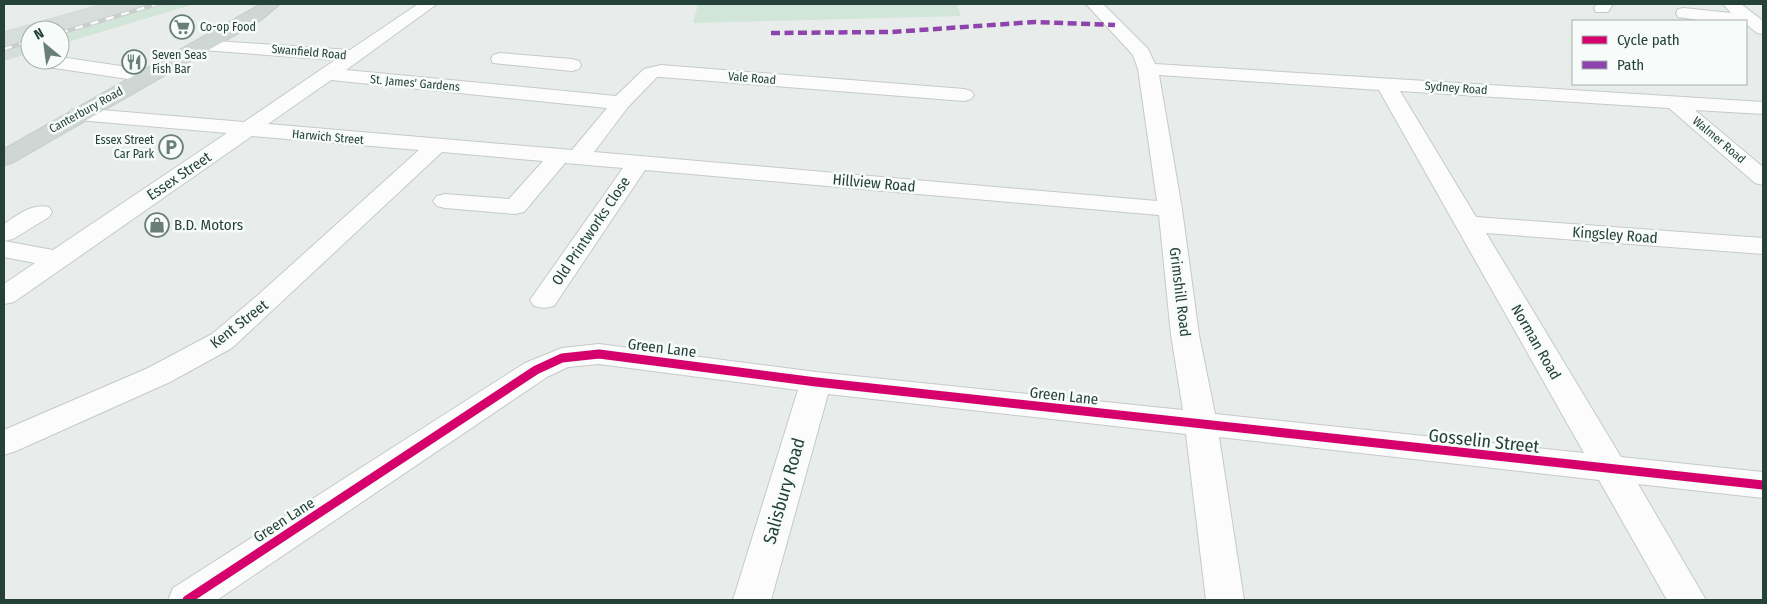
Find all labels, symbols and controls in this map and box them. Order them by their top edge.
supermarket icon: Co-op Food [169,14,195,40]
north arrow [20,20,70,70]
place label: Co-op Food [200,20,256,34]
legend [1572,20,1747,85]
text: N [31,25,47,44]
text: Cycle path [1617,31,1680,49]
street label: Swanfield Road [271,42,347,62]
place label: Seven Seas Fish Bar [152,48,207,76]
restaurant icon: Seven Seas Fish Bar [121,49,147,75]
text: Path [1617,56,1644,74]
street label: Vale Road [727,69,777,87]
street label: St. James' Gardens [369,72,461,94]
street label: Sydney Road [1424,79,1488,97]
street label: Canterbury Road [47,84,125,136]
street label: Walmer Road [1690,114,1748,166]
street label: Harwich Street [292,127,365,147]
place label: Essex Street Car Park [95,133,154,161]
parking icon: Essex Street Car Park [158,134,184,160]
street label: Essex Street [143,148,215,204]
street label: Hillview Road [832,170,916,196]
street label: Old Printworks Close [548,173,634,289]
shop icon: B.D. Motors [144,212,170,238]
place label: B.D. Motors [174,216,243,234]
street label: Kingsley Road [1572,223,1658,247]
street label: Grimshill Road [1166,246,1194,338]
street label: Kent Street [207,296,272,352]
street label: Norman Road [1507,301,1565,383]
street label: Green Lane [627,335,697,361]
street label: Green Lane [1029,383,1099,409]
street label: Gosselin Street [1428,424,1541,458]
street label: Salisbury Road [758,435,810,547]
street label: Green Lane [250,494,318,546]

